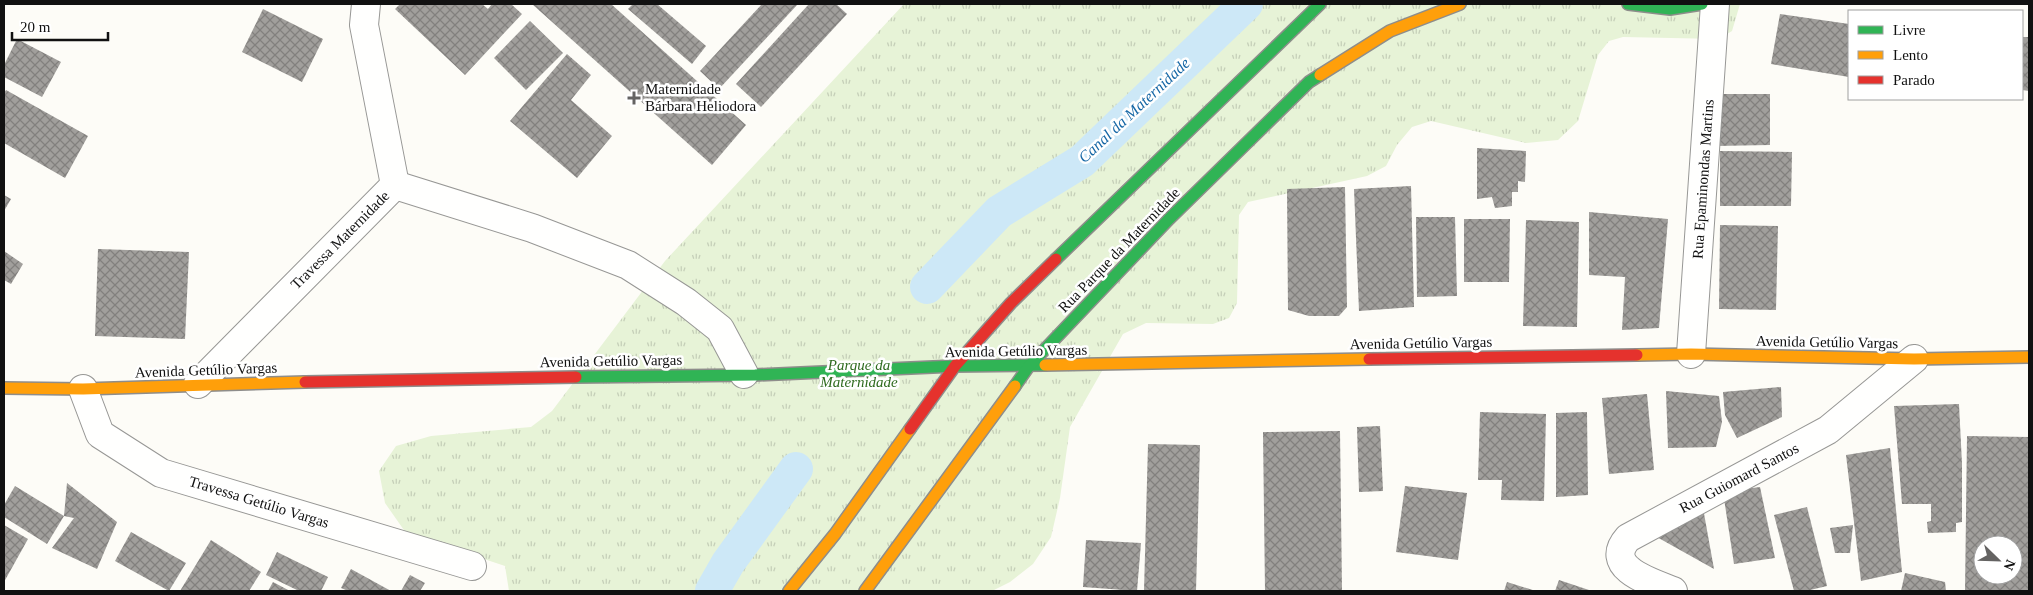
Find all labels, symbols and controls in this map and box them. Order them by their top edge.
scale bar [12,10,109,42]
legend [1848,10,2023,100]
text: 20 m [20,19,51,35]
text: Livre [1893,22,1926,38]
text: Lento [1893,47,1928,63]
water label: Canal da Maternidade [1075,54,1193,166]
text: Parado [1893,72,1935,88]
place label: Maternidade Bárbara Heliodora [645,81,757,114]
marker: Maternidade Bárbara Heliodora [627,91,641,105]
street label: Rua Epaminondas Martins [1689,98,1717,259]
street label: Rua Parque da Maternidade [1055,184,1183,316]
street label: Travessa Maternidade [288,187,393,292]
street label: Avenida Getúlio Vargas [1756,333,1899,351]
street label: Avenida Getúlio Vargas [1350,334,1493,352]
street label: Avenida Getúlio Vargas [945,342,1088,360]
street label: Avenida Getúlio Vargas [540,352,683,370]
park label: Parque da Maternidade [819,357,898,390]
street label: Avenida Getúlio Vargas [135,360,278,380]
street label: Rua Guiomard Santos [1677,440,1801,516]
street label: Travessa Getúlio Vargas [187,473,331,531]
north arrow [1973,535,2023,585]
text: N [2001,557,2018,572]

